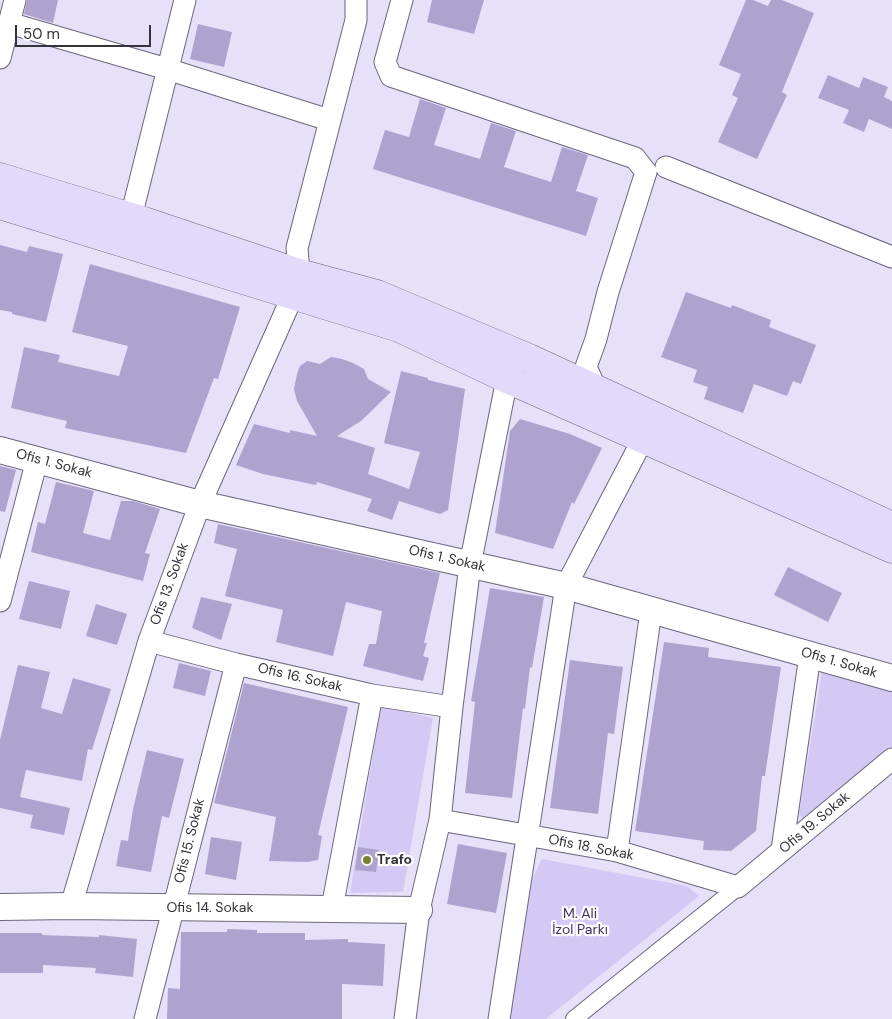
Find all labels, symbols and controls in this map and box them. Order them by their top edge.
scale bar [18,15,154,47]
text: 50 m [23,24,60,44]
street label: Ofis 1. Sokak [14,446,94,482]
street label: Ofis 13. Sokak [147,540,193,628]
street label: Ofis 1. Sokak [407,542,487,576]
street label: Ofis 1. Sokak [799,644,879,682]
street label: Ofis 16. Sokak [256,660,344,696]
street label: Ofis 19. Sokak [776,789,854,857]
street label: Ofis 15. Sokak [171,797,209,885]
street label: Ofis 18. Sokak [547,831,635,865]
place label: Trafo [377,852,412,868]
marker: Trafo [361,854,373,866]
street label: Ofis 14. Sokak [167,900,253,916]
park label: M. Ali İzol Parkı [552,906,608,939]

